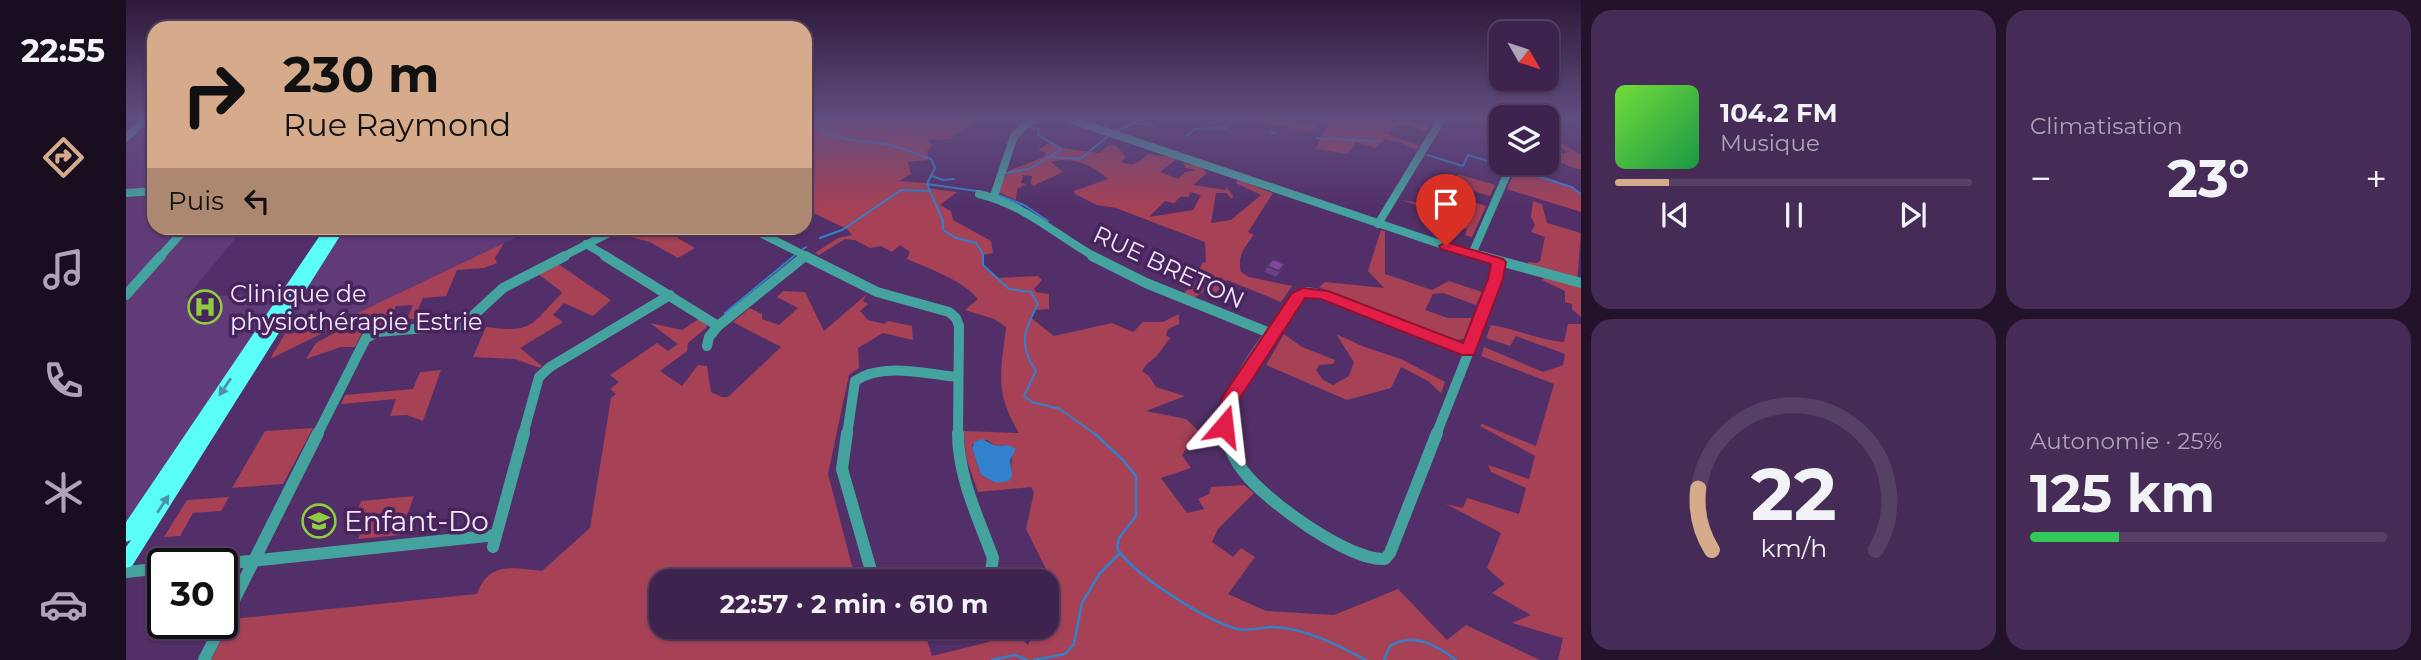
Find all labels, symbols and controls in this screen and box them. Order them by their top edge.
north arrow [1489,21,1559,91]
map controls [1489,21,1559,175]
text: 22:55 [21,31,105,70]
text: 230 m [283,45,439,104]
icon: right [168,49,259,140]
text: 104.2 FM [1720,97,1838,129]
text: Rue Raymond [283,105,511,144]
button: layers [1489,105,1559,175]
text: Climatisation [2030,112,2182,140]
text: Musique [1720,129,1820,157]
icon: directions [39,133,88,182]
text: 23° [2167,147,2250,210]
text: − [2030,155,2052,202]
text: + [2365,155,2387,202]
pin [1416,174,1476,246]
icon: left [238,182,276,220]
text: Puis [168,185,224,217]
icon: arrive [1427,185,1465,223]
icon: previous [1656,196,1694,234]
icon: pause [1775,196,1813,234]
icon: next [1894,196,1932,234]
street label: RUE BRETON [1089,219,1249,315]
icon: music [39,245,88,294]
place label: Clinique de physiothérapie Estrie [230,279,483,336]
hospital icon: Clinique de physiothérapie Estrie [186,288,224,326]
icon: phone [39,356,88,405]
one-way arrow [218,378,232,396]
position arrow [1187,389,1261,463]
text: Autonomie · 25% [2030,427,2222,455]
text: 22 [1751,451,1836,539]
text: 125 km [2030,462,2215,525]
icon: climate [39,468,88,517]
one-way arrow [157,494,170,514]
school or university icon: Enfant-Do [300,502,338,540]
place label: Enfant-Do [344,504,489,538]
text: km/h [1760,533,1827,563]
speed limit sign: 30 [147,548,238,639]
icon: car [39,580,88,629]
text: 22:57 · 2 min · 610 m [720,588,988,620]

